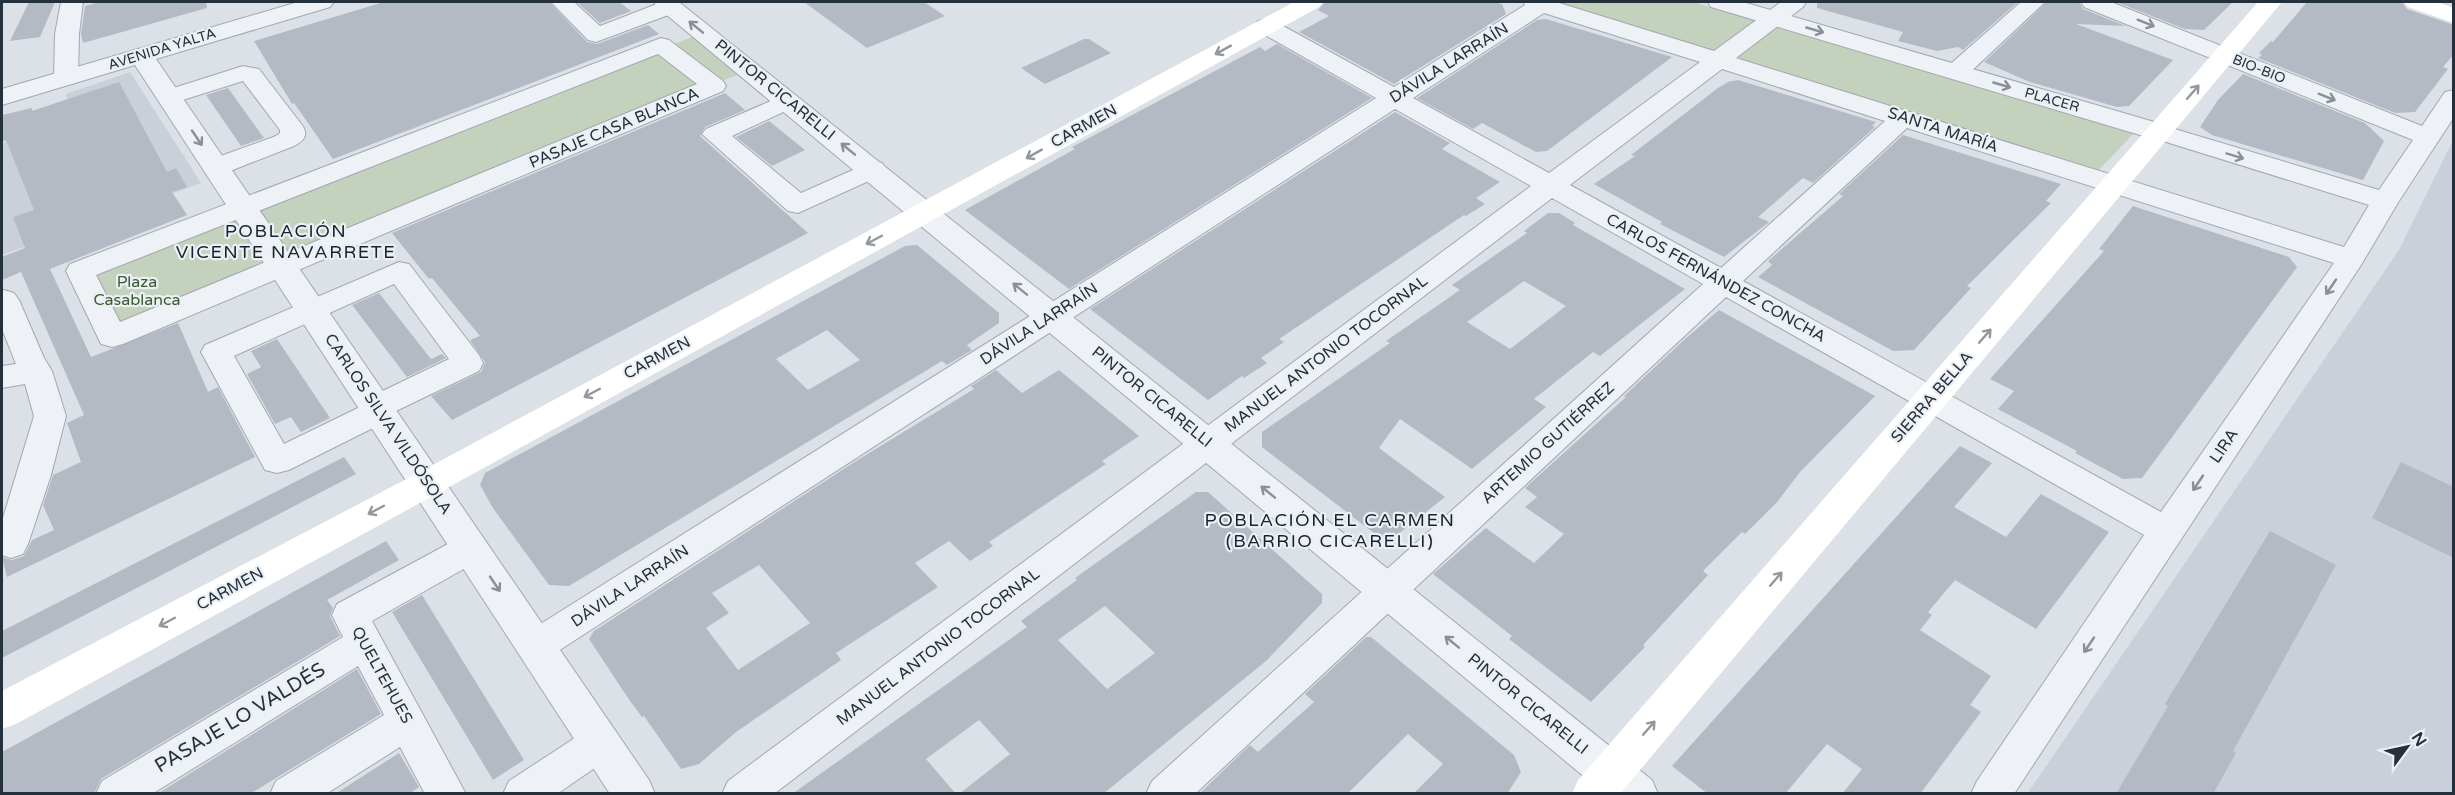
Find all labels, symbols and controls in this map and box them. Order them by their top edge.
street label: DÁVILA LARRAÍN [1386,18,1512,108]
one-way arrow [2136,18,2155,29]
one-way arrow [688,20,704,33]
street label: AVENIDA YALTA [106,25,218,73]
one-way arrow [1805,25,1824,36]
street label: PINTOR CICARELLI [711,35,839,145]
one-way arrow [1215,44,1232,56]
street label: BIO-BIO [2230,51,2288,87]
one-way arrow [1992,80,2011,91]
street label: PASAJE CASA BLANCA [526,83,702,173]
street label: PLACER [2023,84,2081,116]
one-way arrow [2186,85,2200,100]
one-way arrow [2317,92,2336,103]
street label: CARMEN [1047,100,1121,152]
street label: SANTA MARÍA [1885,103,2001,157]
one-way arrow [191,130,203,146]
one-way arrow [841,142,856,156]
one-way arrow [1025,149,1043,160]
one-way arrow [2225,151,2244,162]
street label: CARLOS FERNÁNDEZ CONCHA [1603,209,1829,347]
district label: POBLACIÓN VICENTE NAVARRETE [176,220,396,263]
one-way arrow [866,235,884,246]
street label: MANUEL ANTONIO TOCORNAL [1220,271,1432,437]
park label: Plaza Casablanca [93,272,181,310]
street label: DÁVILA LARRAÍN [976,278,1102,370]
one-way arrow [2325,279,2338,296]
one-way arrow [1013,282,1028,296]
one-way arrow [1978,329,1992,344]
street label: CARLOS SILVA VILDÓSOLA [320,330,456,518]
street label: CARMEN [620,332,694,384]
street label: PINTOR CICARELLI [1088,342,1216,452]
street label: SIERRA BELLA [1887,347,1977,447]
street label: ARTEMIO GUTIÉRREZ [1477,378,1619,508]
one-way arrow [584,387,601,399]
street label: LIRA [2205,425,2243,467]
one-way arrow [2192,475,2204,491]
one-way arrow [1261,486,1277,499]
one-way arrow [368,505,386,516]
district label: POBLACIÓN EL CARMEN (BARRIO CICARELLI) [1205,509,1455,552]
street label: DÁVILA LARRAÍN [567,540,693,632]
street label: CARMEN [193,563,267,615]
street label: MANUEL ANTONIO TOCORNAL [832,564,1044,730]
one-way arrow [1769,572,1783,587]
one-way arrow [489,575,501,591]
one-way arrow [159,617,177,628]
street label: QUELTEHUES [347,623,417,727]
one-way arrow [1445,635,1460,649]
one-way arrow [2083,637,2096,654]
street label: PINTOR CICARELLI [1464,649,1592,759]
street label: PASAJE LO VALDÉS [150,657,330,778]
north arrow [2377,717,2437,777]
one-way arrow [1642,721,1656,736]
text: N [2407,729,2431,750]

